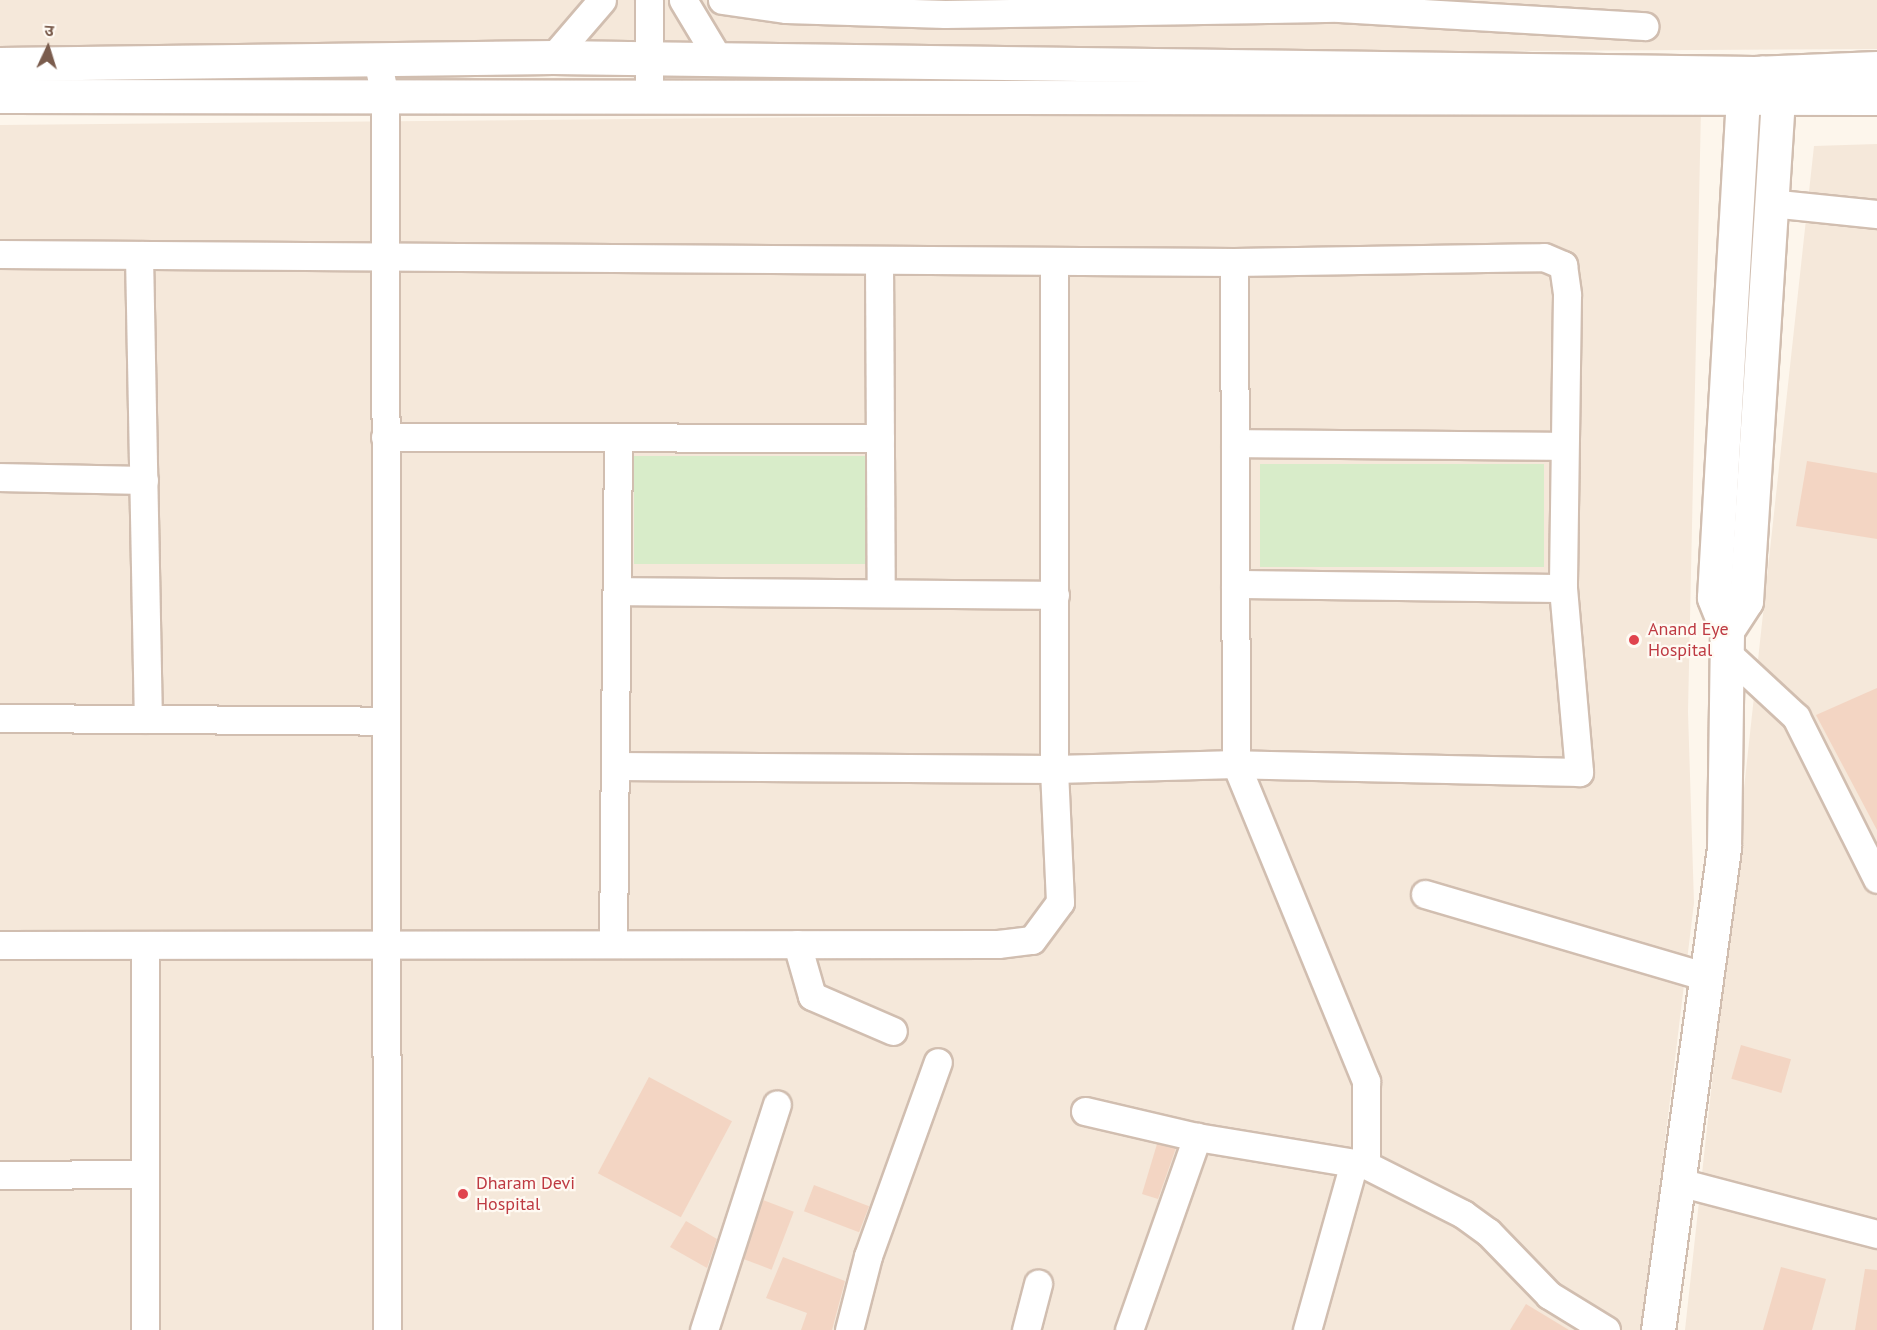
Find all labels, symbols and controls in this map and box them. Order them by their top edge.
north arrow [18,18,78,78]
text: उ [44,20,55,40]
place label: Anand Eye Hospital [1648,619,1729,662]
marker: Anand Eye Hospital [1625,631,1643,649]
place label: Dharam Devi Hospital [476,1173,575,1216]
marker: Dharam Devi Hospital [454,1185,472,1203]

